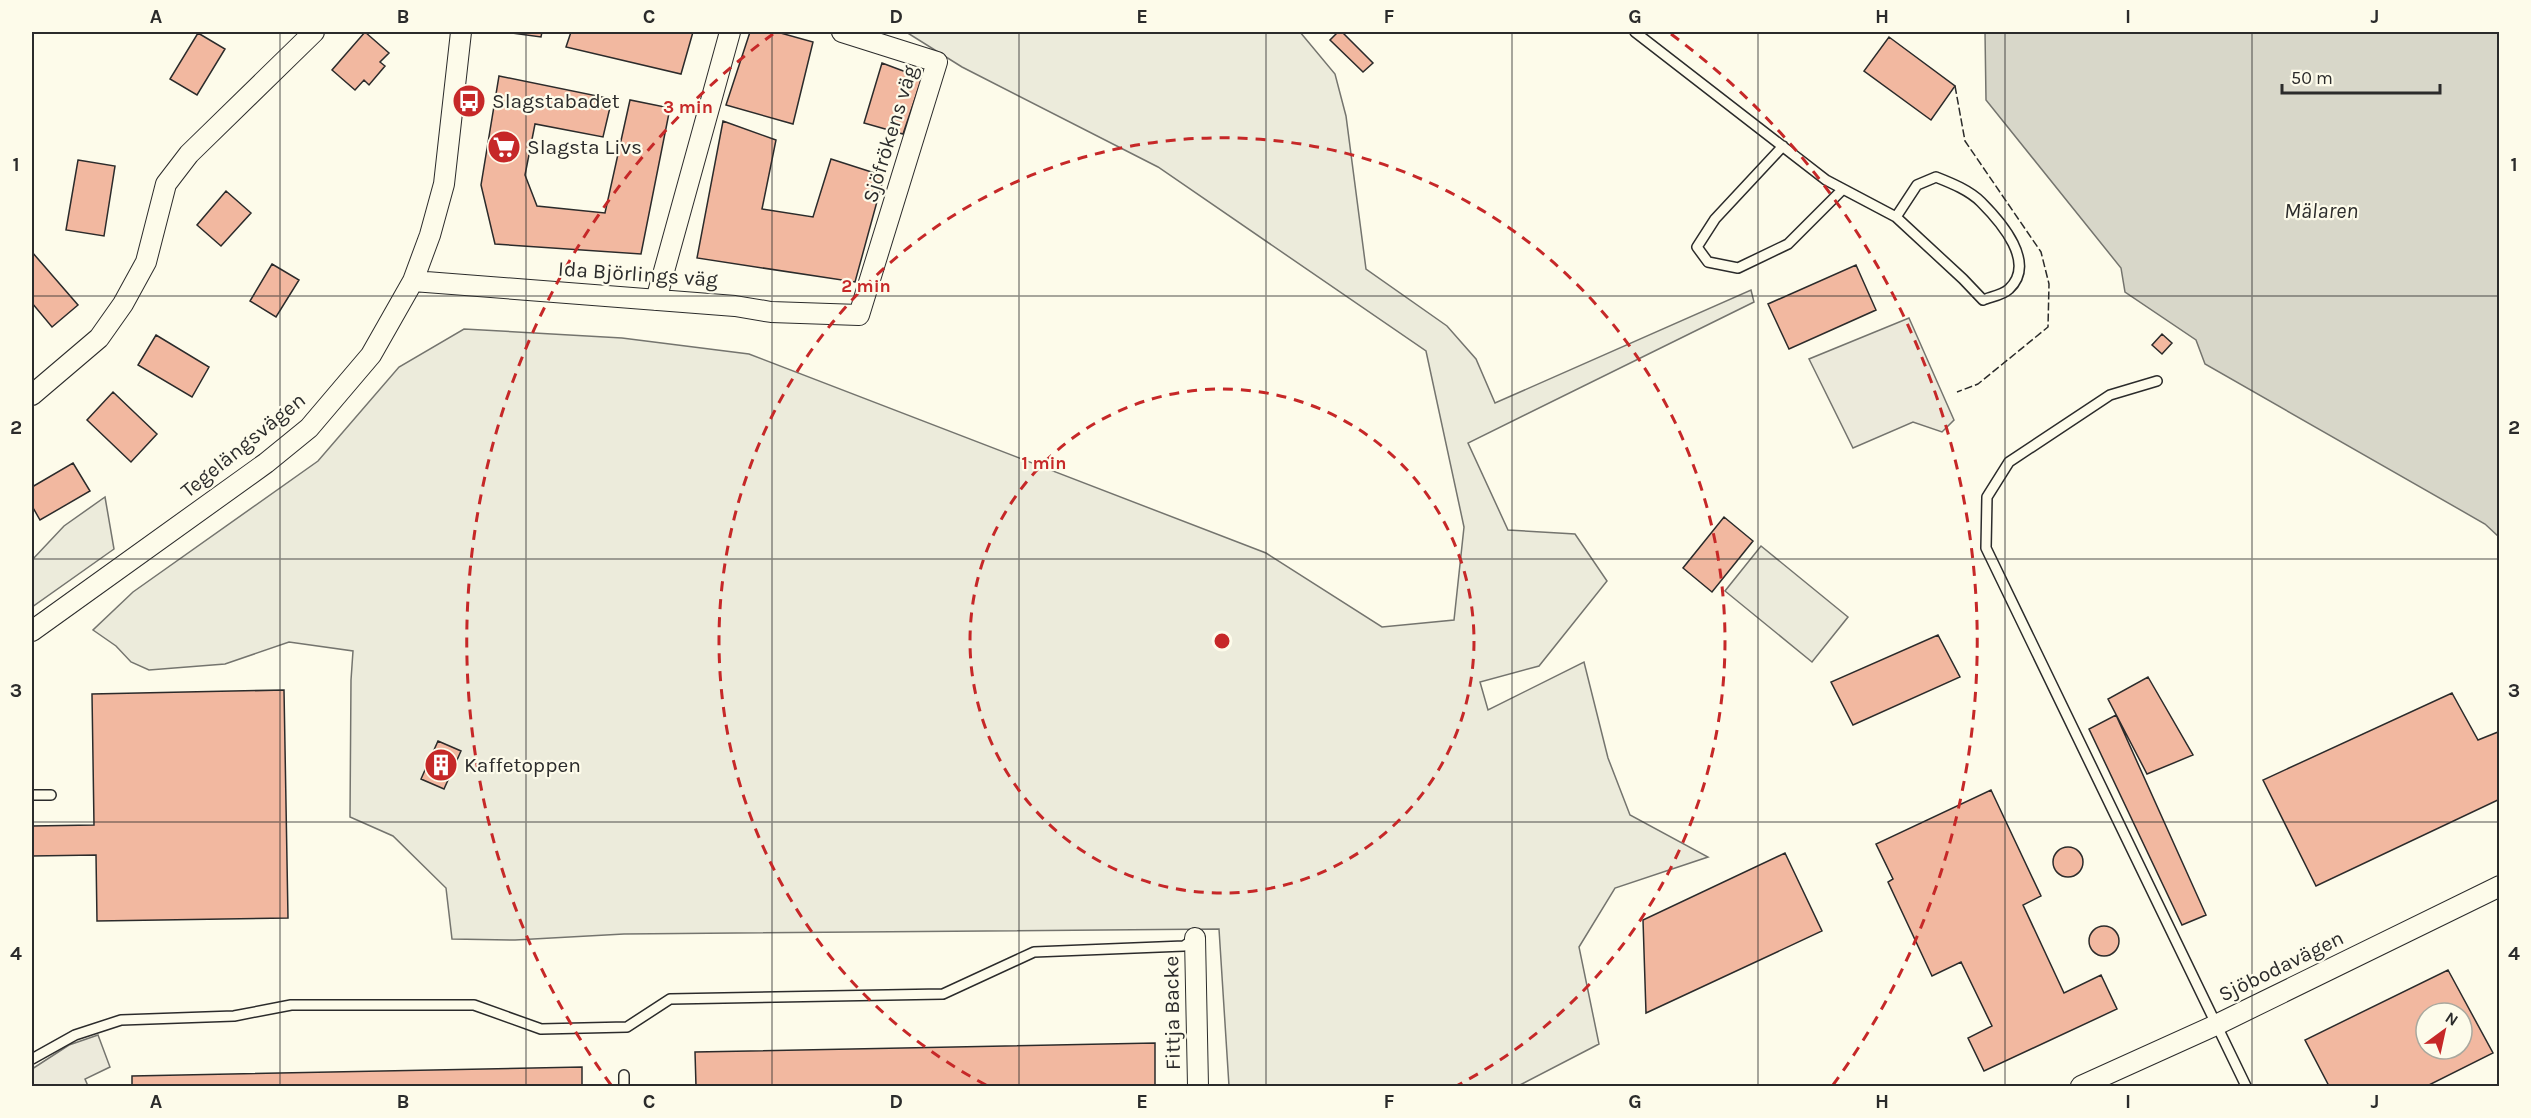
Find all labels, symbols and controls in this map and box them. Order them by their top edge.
text: A [150,5,163,28]
text: B [397,5,409,28]
text: C [643,5,655,28]
text: D [889,5,903,28]
text: E [1136,5,1148,28]
text: F [1384,5,1395,28]
text: G [1628,5,1642,28]
text: H [1875,5,1889,28]
text: I [2125,5,2131,28]
text: J [2371,5,2379,28]
scale bar [2282,57,2440,95]
street label: Sjöfrökens väg [858,62,922,206]
text: 50 m [2291,67,2333,89]
bus stop icon: Slagstabadet [451,83,487,119]
place label: Slagstabadet [492,89,620,113]
text: 3 min [663,96,713,118]
supermarket icon: Slagsta Livs [486,129,522,165]
place label: Slagsta Livs [527,135,642,159]
text: 1 [12,153,20,176]
text: 1 [2510,153,2518,176]
water label: Mälaren [2284,198,2358,224]
street label: Ida Björlings väg [557,256,719,292]
text: 2 min [841,275,891,297]
street label: Tegelängsvägen [176,388,310,502]
text: 2 [10,416,22,439]
text: 2 [2508,416,2520,439]
text: 1 min [1021,452,1067,474]
centre of rings [1212,631,1232,651]
text: 3 [10,679,22,702]
text: 3 [2508,679,2520,702]
building icon: Kaffetoppen [423,747,459,783]
place label: Kaffetoppen [464,753,581,777]
street label: Sjöbodavägen [2215,925,2347,1007]
text: 4 [10,942,22,965]
text: 4 [2508,942,2520,965]
street label: Fittja Backe [1159,956,1185,1070]
north arrow [2414,1001,2474,1061]
text: N [2442,1008,2462,1030]
text: A [150,1090,163,1113]
text: B [397,1090,409,1113]
text: C [643,1090,655,1113]
text: D [889,1090,903,1113]
text: E [1136,1090,1148,1113]
text: F [1384,1090,1395,1113]
text: G [1628,1090,1642,1113]
text: H [1875,1090,1889,1113]
text: I [2125,1090,2131,1113]
text: J [2371,1090,2379,1113]

